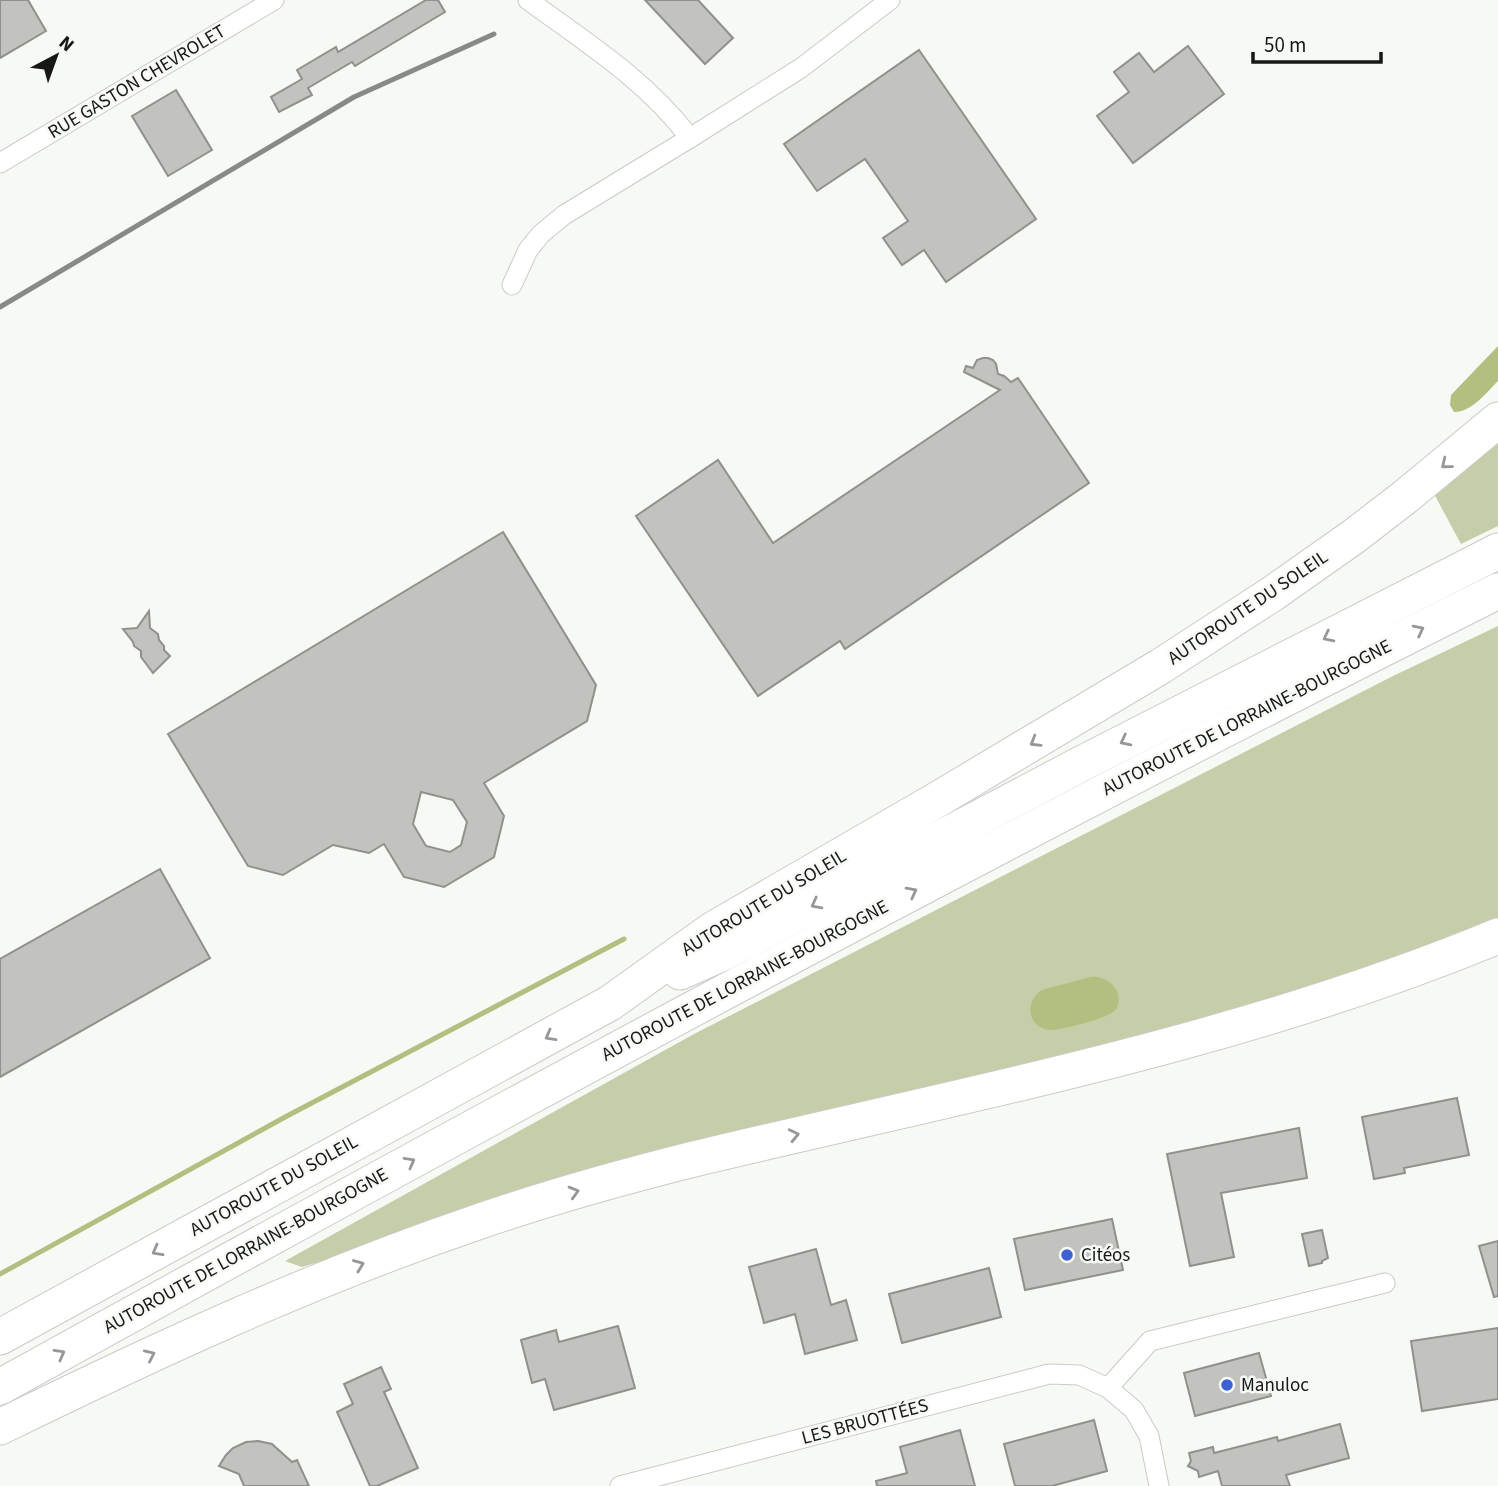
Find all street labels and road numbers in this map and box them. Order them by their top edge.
street label: RUE GASTON CHEVROLET [44,20,230,144]
street label: AUTOROUTE DU SOLEIL [1162,544,1334,672]
street label: AUTOROUTE DE LORRAINE-BOURGOGNE [1098,633,1396,803]
street label: AUTOROUTE DU SOLEIL [676,843,852,963]
street label: AUTOROUTE DE LORRAINE-BOURGOGNE [597,894,893,1068]
street label: AUTOROUTE DU SOLEIL [185,1129,363,1243]
street label: AUTOROUTE DE LORRAINE-BOURGOGNE [99,1161,393,1341]
street label: LES BRUOTTÉES [799,1392,931,1452]

